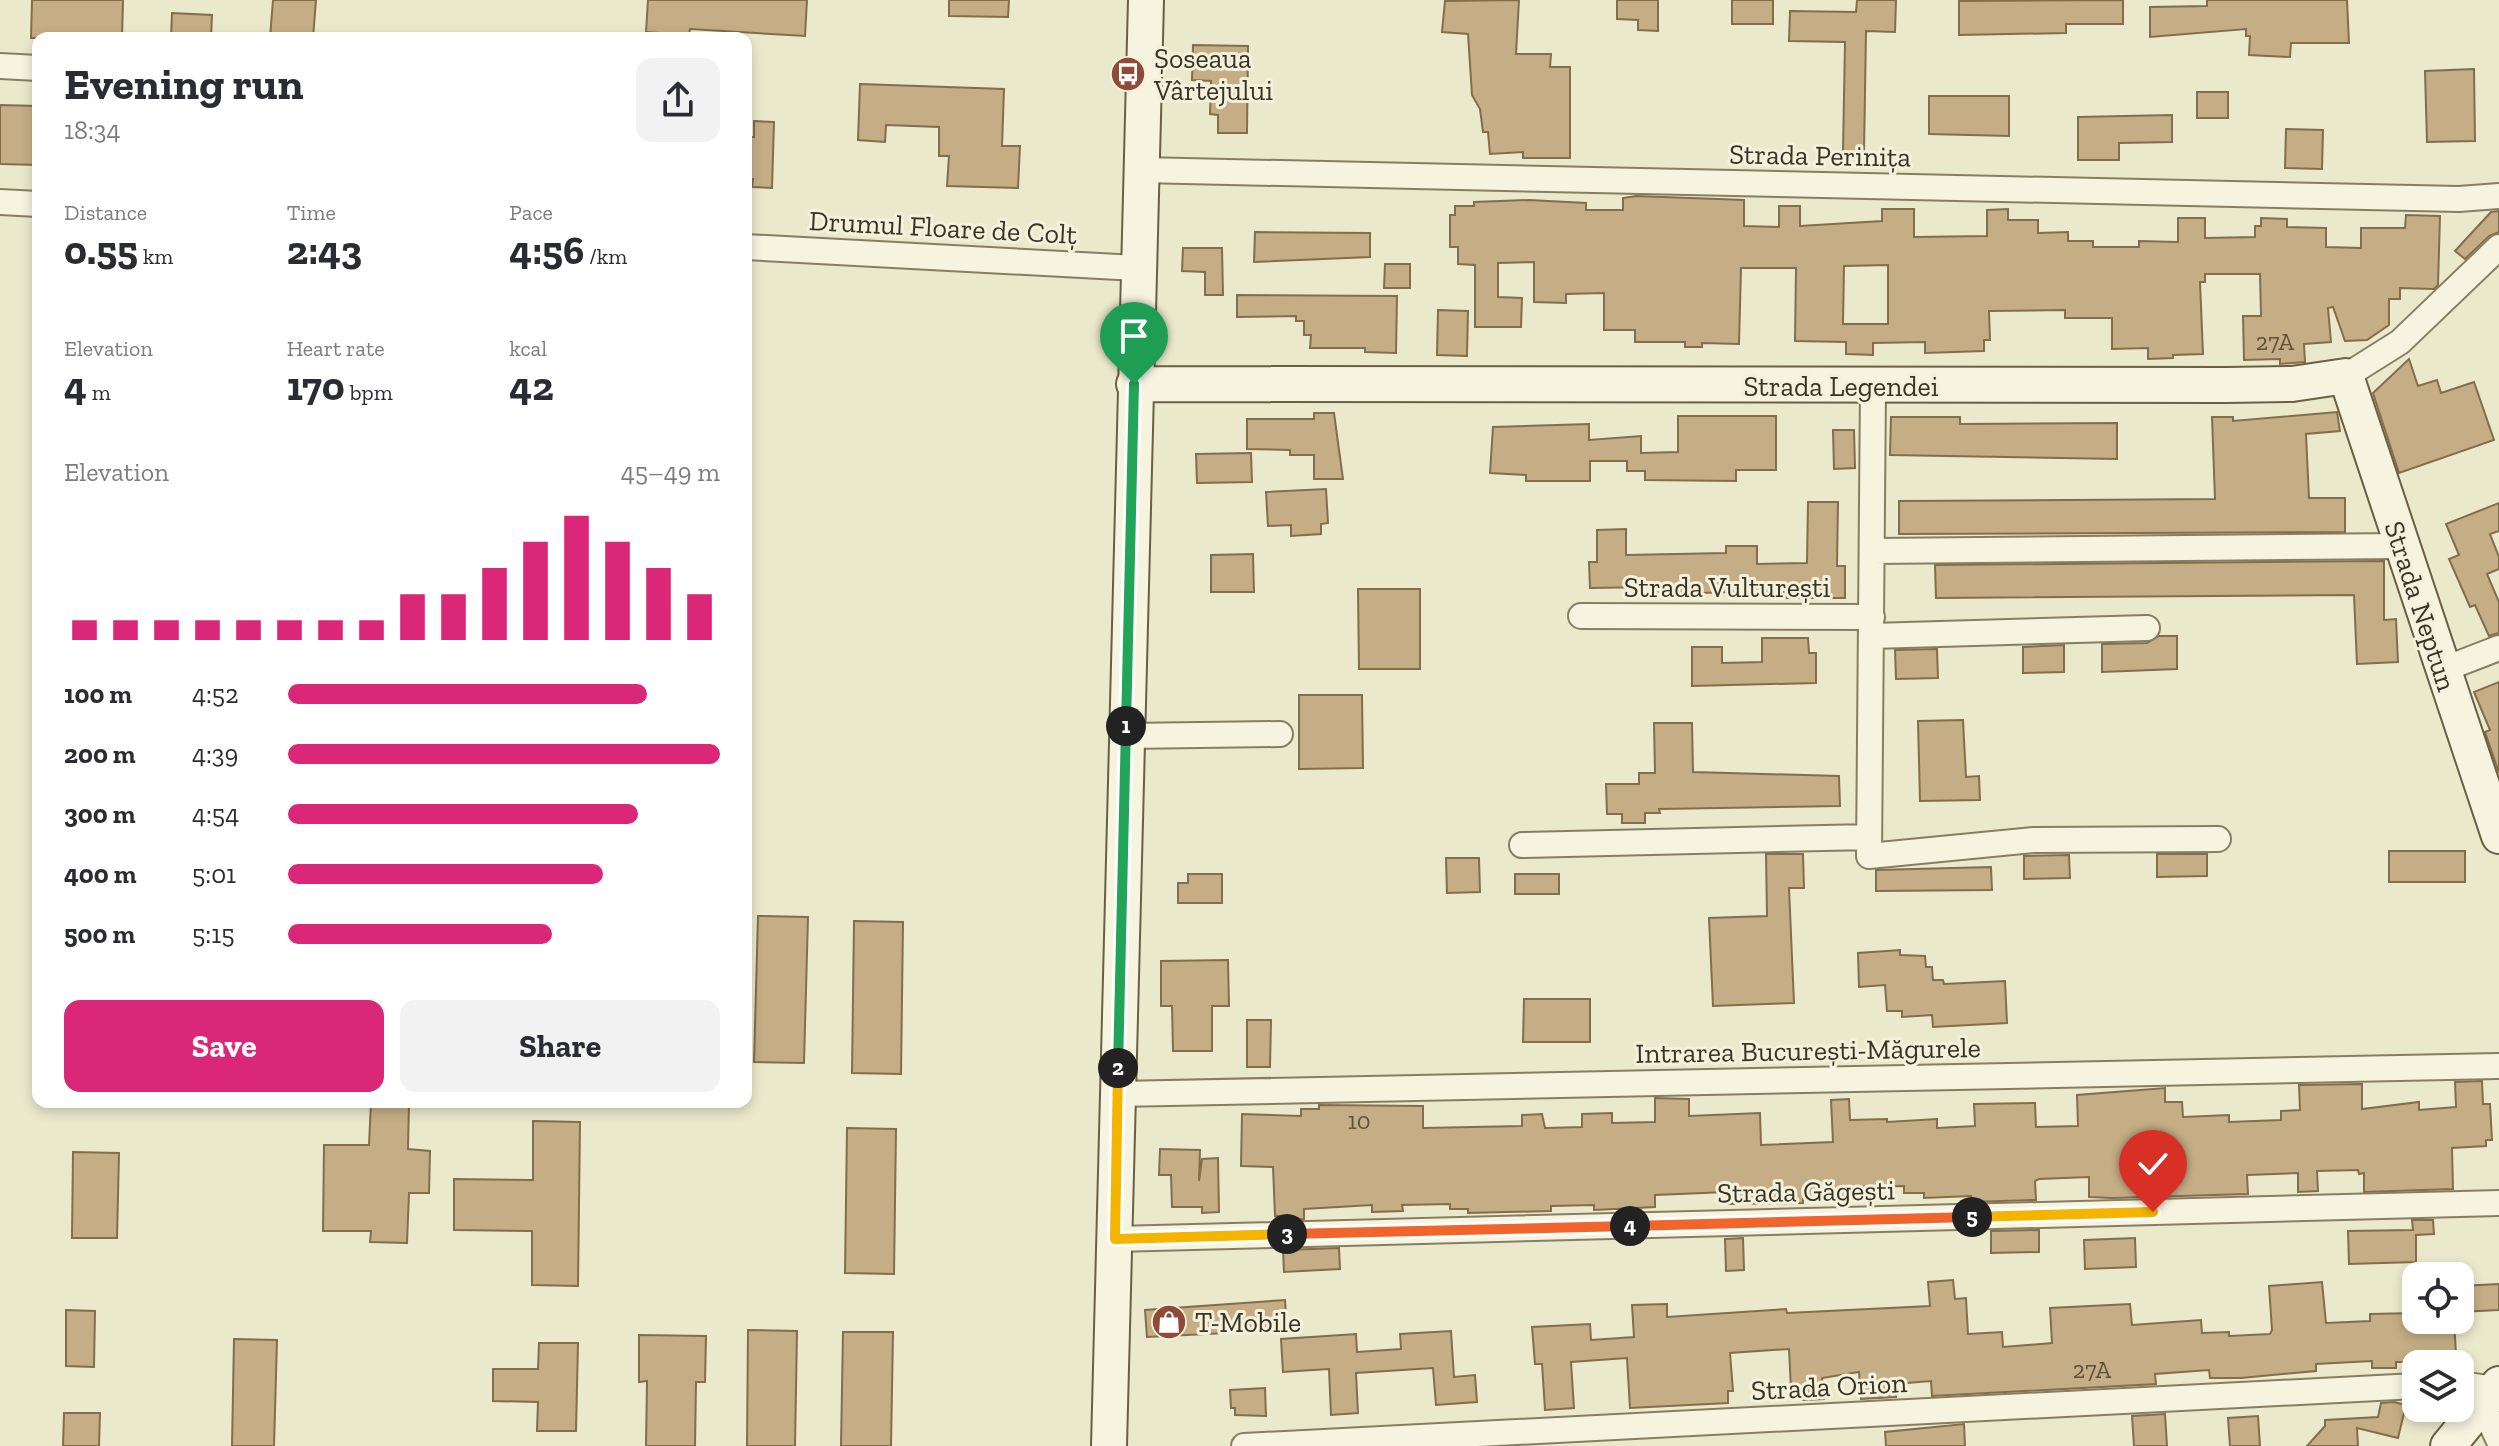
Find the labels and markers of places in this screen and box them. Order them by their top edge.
place label: Șoseaua Vârtejului [1153,42,1273,107]
bus stop icon: Șoseaua Vârtejului [1109,55,1147,93]
pin [1100,302,1168,384]
pin: 1 [1106,706,1146,746]
pin: 2 [1098,1048,1138,1088]
pin [2119,1130,2187,1212]
pin: 5 [1952,1197,1992,1237]
pin: 4 [1610,1206,1650,1246]
pin: 3 [1267,1214,1307,1254]
shop icon: T-Mobile [1150,1303,1188,1341]
place label: T-Mobile [1195,1306,1301,1339]

